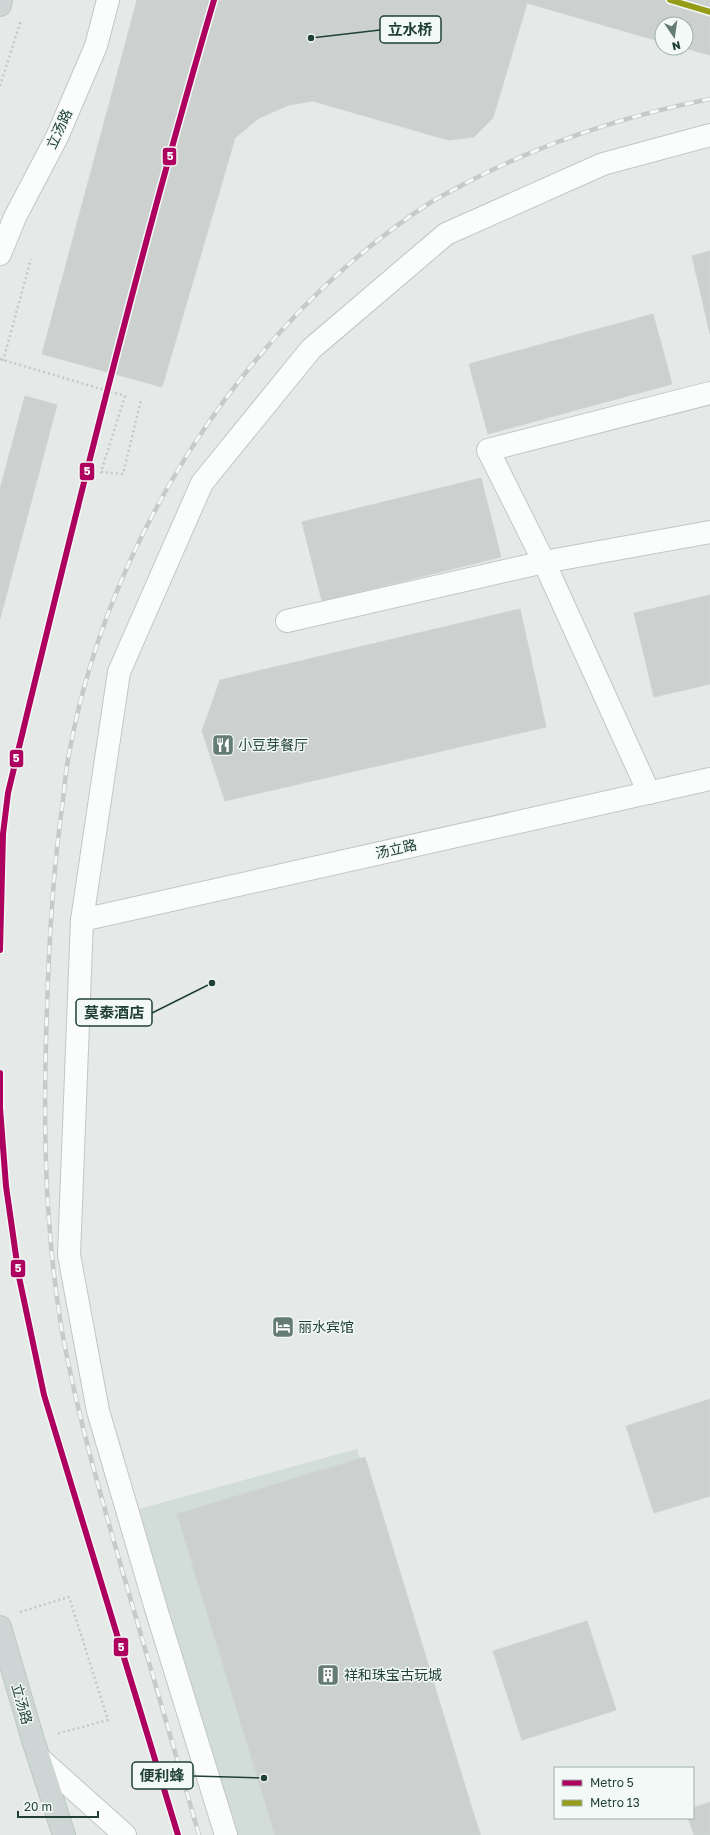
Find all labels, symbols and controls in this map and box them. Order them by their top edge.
callout: 立水桥 [380,16,441,43]
north arrow [654,16,694,56]
text: 立水桥 [387,20,433,38]
text: N [671,39,682,54]
street label: 立汤路 [42,106,75,151]
line badge: 5 [162,147,177,166]
text: 5 [167,149,174,162]
line badge: 5 [79,462,95,481]
text: 5 [84,464,91,477]
restaurant icon: 小豆芽餐厅 [210,732,236,758]
place label: 小豆芽餐厅 [238,736,308,753]
line badge: 5 [9,749,24,768]
text: 5 [13,751,20,764]
street label: 汤立路 [374,836,418,862]
callout: 莫泰酒店 [76,999,152,1026]
text: 莫泰酒店 [84,1003,144,1021]
line badge: 5 [10,1259,26,1278]
text: 5 [15,1261,22,1274]
hotel icon: 丽水宾馆 [270,1314,296,1340]
place label: 丽水宾馆 [298,1318,354,1335]
line badge: 5 [113,1637,129,1657]
text: 5 [118,1640,125,1653]
building icon: 祥和珠宝古玩城 [315,1662,341,1688]
place label: 祥和珠宝古玩城 [344,1666,442,1683]
street label: 立汤路 [9,1681,36,1726]
callout: 便利蜂 [132,1762,193,1789]
text: 便利蜂 [139,1766,185,1784]
legend [554,1767,694,1819]
text: Metro 5 [590,1775,634,1790]
scale bar [18,1793,98,1819]
text: Metro 13 [590,1795,640,1810]
text: 20 m [24,1799,52,1814]

